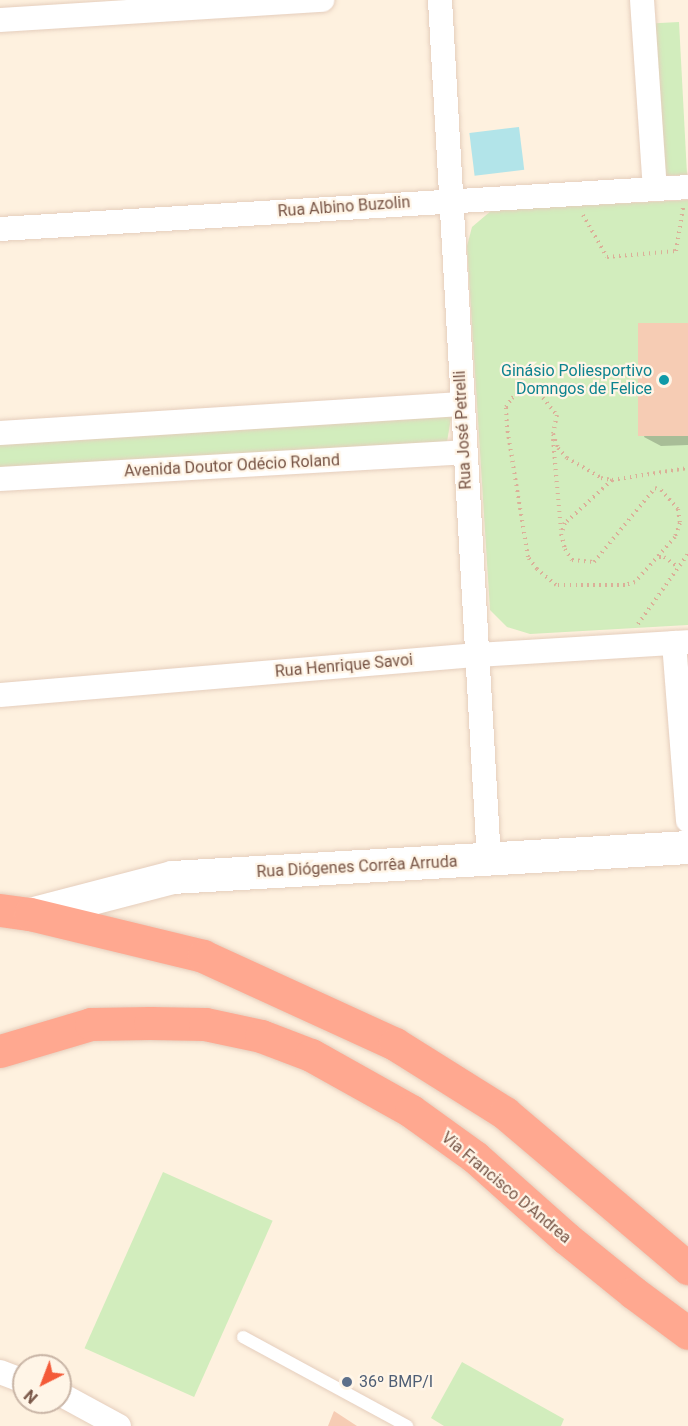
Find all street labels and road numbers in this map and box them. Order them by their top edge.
street label: Rua Albino Buzolin [277,193,411,221]
street label: Rua José Petrelli [450,370,476,490]
street label: Avenida Doutor Odécio Roland [124,451,340,481]
street label: Rua Henrique Savoi [274,650,414,682]
street label: Rua Diógenes Corrêa Arruda [256,852,458,882]
street label: Via Francisco D'Andrea [437,1128,575,1248]

